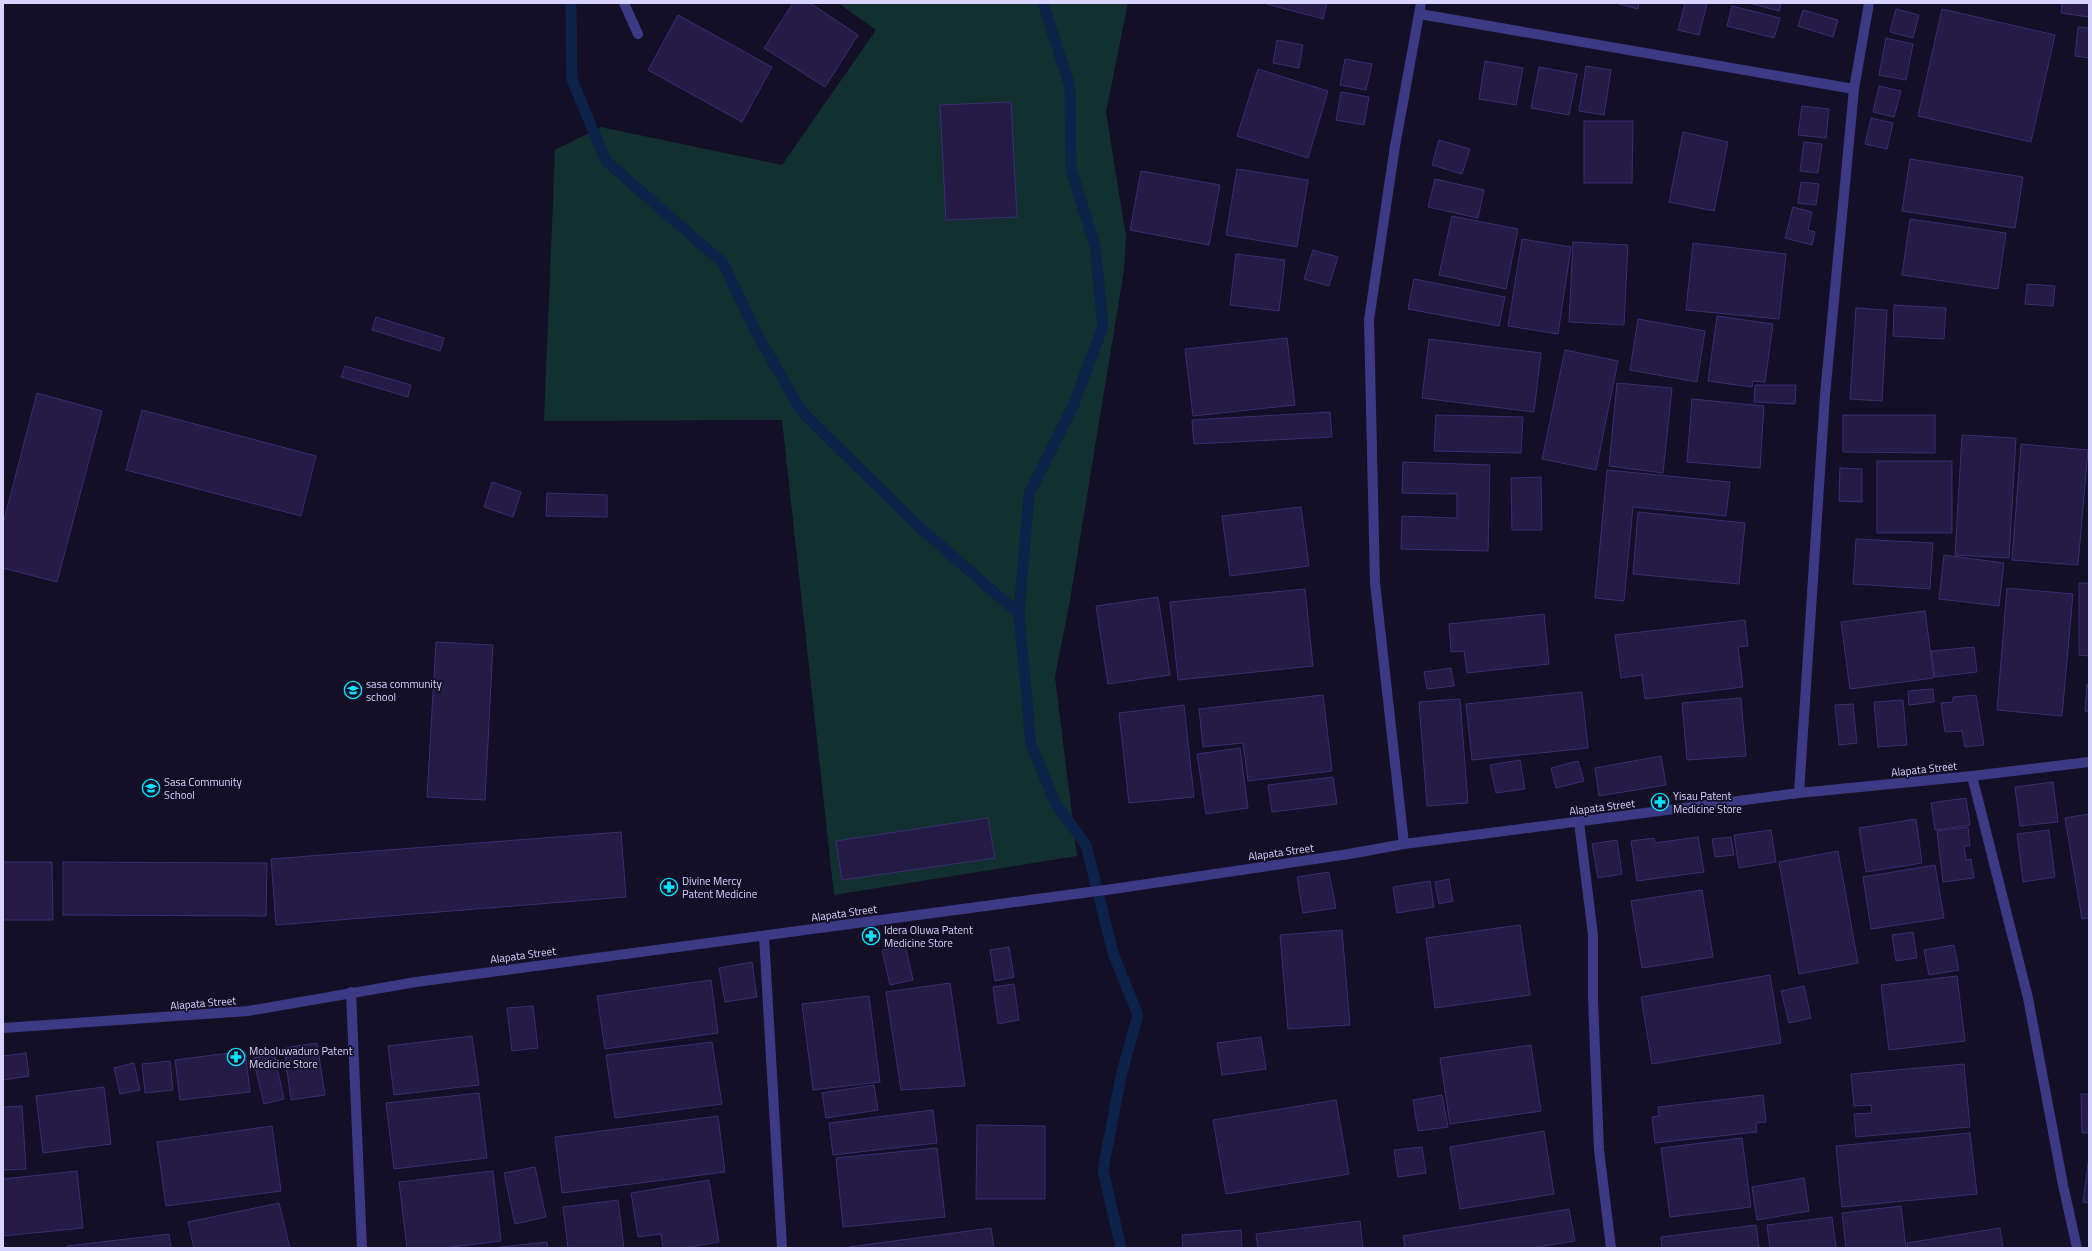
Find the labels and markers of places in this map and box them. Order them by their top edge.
place label: sasa community school [366,676,443,705]
school or university icon: sasa community school [343,680,363,700]
place label: Sasa Community School [164,774,243,803]
school or university icon: Sasa Community School [141,778,161,798]
place label: Yisau Patent Medicine Store [1673,788,1742,817]
pharmacy icon: Yisau Patent Medicine Store [1650,792,1670,812]
place label: Divine Mercy Patent Medicine [682,873,758,902]
pharmacy icon: Divine Mercy Patent Medicine [659,877,679,897]
place label: Idera Oluwa Patent Medicine Store [884,922,973,951]
pharmacy icon: Idera Oluwa Patent Medicine Store [861,926,881,946]
place label: Moboluwaduro Patent Medicine Store [249,1043,353,1072]
pharmacy icon: Moboluwaduro Patent Medicine Store [226,1047,246,1067]

